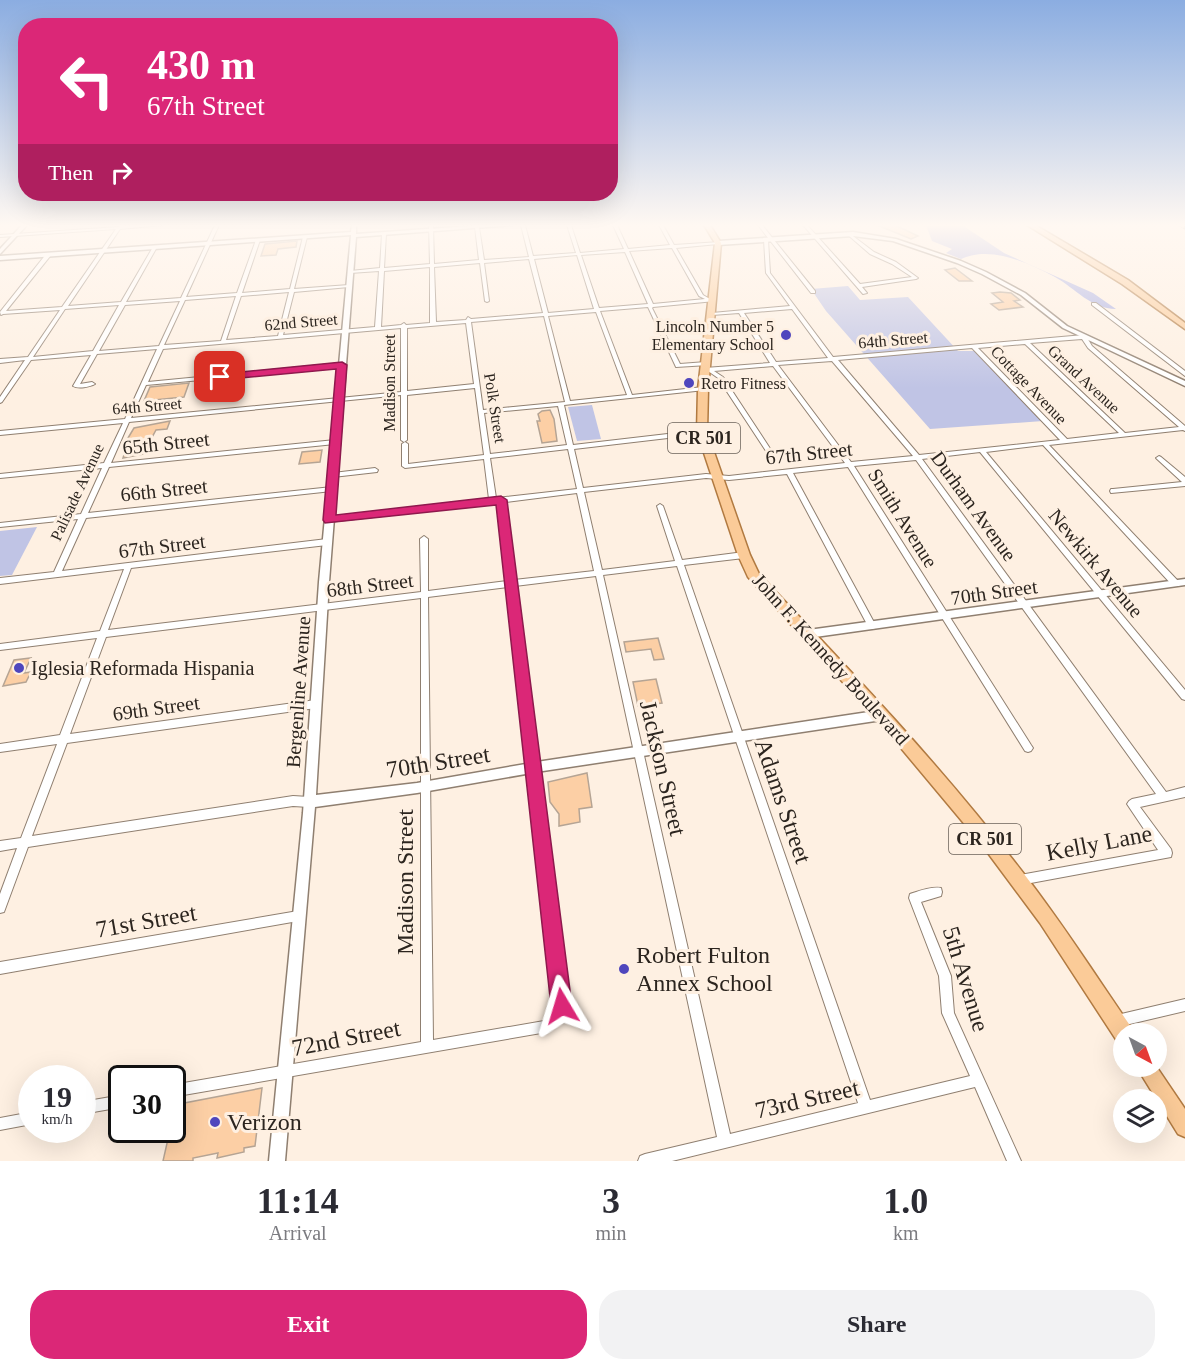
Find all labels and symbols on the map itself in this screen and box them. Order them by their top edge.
street label: 62nd Street [264,310,339,334]
place label: Lincoln Number 5 Elementary School [652,318,775,354]
marker: Lincoln Number 5 Elementary School [779,328,793,342]
street label: 64th Street [858,328,929,352]
street label: Madison Street [381,334,398,432]
street label: Grand Avenue [1045,342,1123,416]
street label: Cottage Avenue [987,343,1070,428]
pin [194,351,245,402]
street label: Polk Street [481,372,509,445]
place label: Retro Fitness [701,375,786,392]
marker: Retro Fitness [682,376,696,390]
street label: 64th Street [112,394,183,418]
road number: CR 501 [668,423,740,453]
street label: 65th Street [121,427,211,458]
street label: 67th Street [764,437,854,468]
street label: Palisade Avenue [47,441,107,543]
street label: Durham Avenue [927,447,1021,565]
street label: Smith Avenue [864,465,942,572]
street label: 66th Street [119,474,209,505]
street label: Newkirk Avenue [1044,504,1148,622]
street label: 67th Street [117,530,207,562]
street label: 68th Street [325,569,415,601]
street label: John F. Kennedy Boulevard [748,569,914,750]
street label: 70th Street [949,575,1039,609]
street label: Bergenline Avenue [282,615,315,769]
place label: Iglesia Reformada Hispania [31,657,254,680]
marker: Iglesia Reformada Hispania [12,661,26,675]
street label: 69th Street [111,691,201,725]
street label: Jackson Street [635,698,691,838]
street label: Adams Street [750,735,817,867]
street label: 70th Street [384,741,492,783]
street label: Madison Street [392,809,418,955]
street label: Kelly Lane [1044,820,1154,866]
road number: CR 501 [949,824,1021,854]
street label: 71st Street [94,899,199,943]
street label: 5th Avenue [938,923,994,1035]
place label: Robert Fulton Annex School [636,942,773,996]
marker: Robert Fulton Annex School [617,962,631,976]
position arrow [530,974,594,1038]
street label: 72nd Street [290,1015,403,1061]
north arrow [1113,1023,1167,1077]
speed limit sign: 30 [108,1065,186,1143]
street label: 73rd Street [752,1074,862,1124]
place label: Verizon [227,1109,302,1135]
marker: Verizon [208,1115,222,1129]

